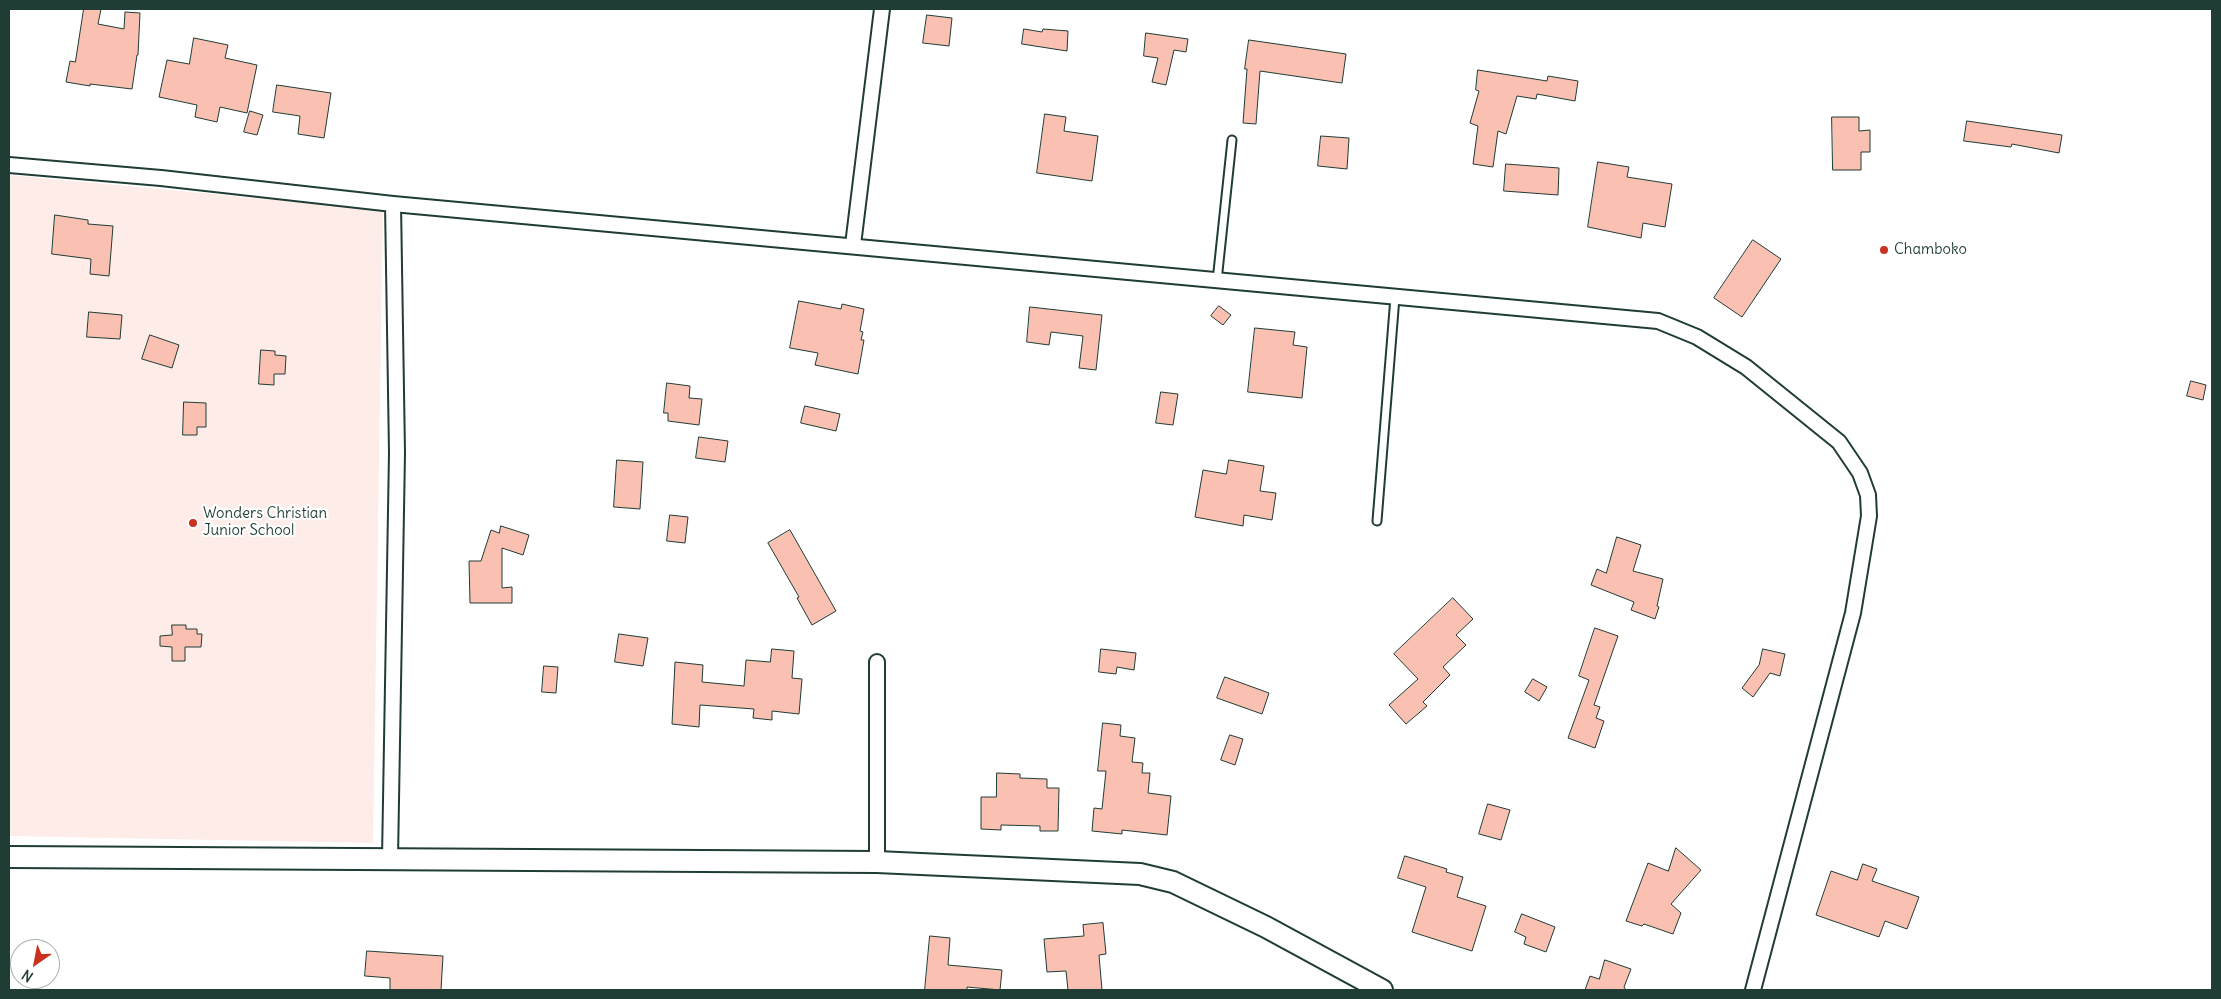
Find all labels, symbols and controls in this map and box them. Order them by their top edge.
place label: Chamboko [1894,241,1967,259]
marker: Chamboko [1878,244,1890,256]
place label: Wonders Christian Junior School [203,505,327,540]
marker: Wonders Christian Junior School [187,517,199,529]
north arrow [10,939,60,989]
text: N [18,966,36,986]

